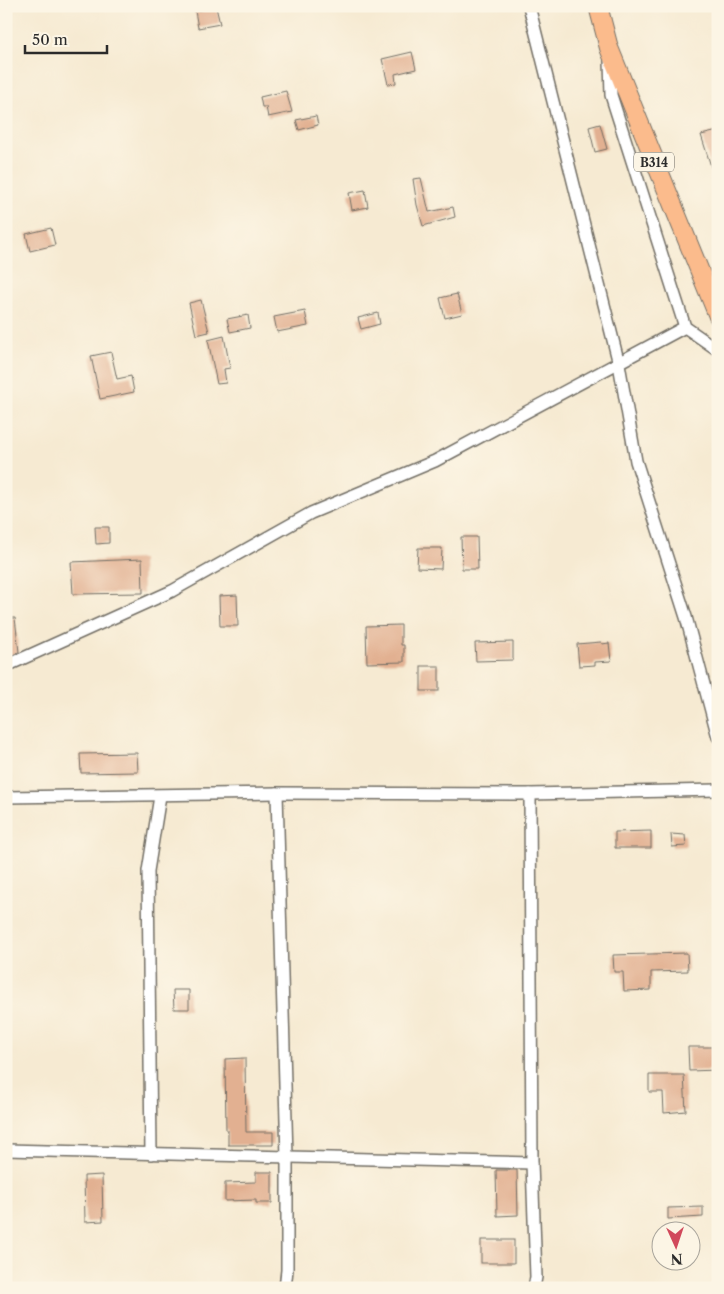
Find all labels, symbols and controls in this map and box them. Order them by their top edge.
scale bar [25,22,108,54]
text: 50 m [32,30,68,49]
road number: B314 [634,152,674,172]
north arrow [652,1222,702,1272]
text: N [670,1250,683,1268]

